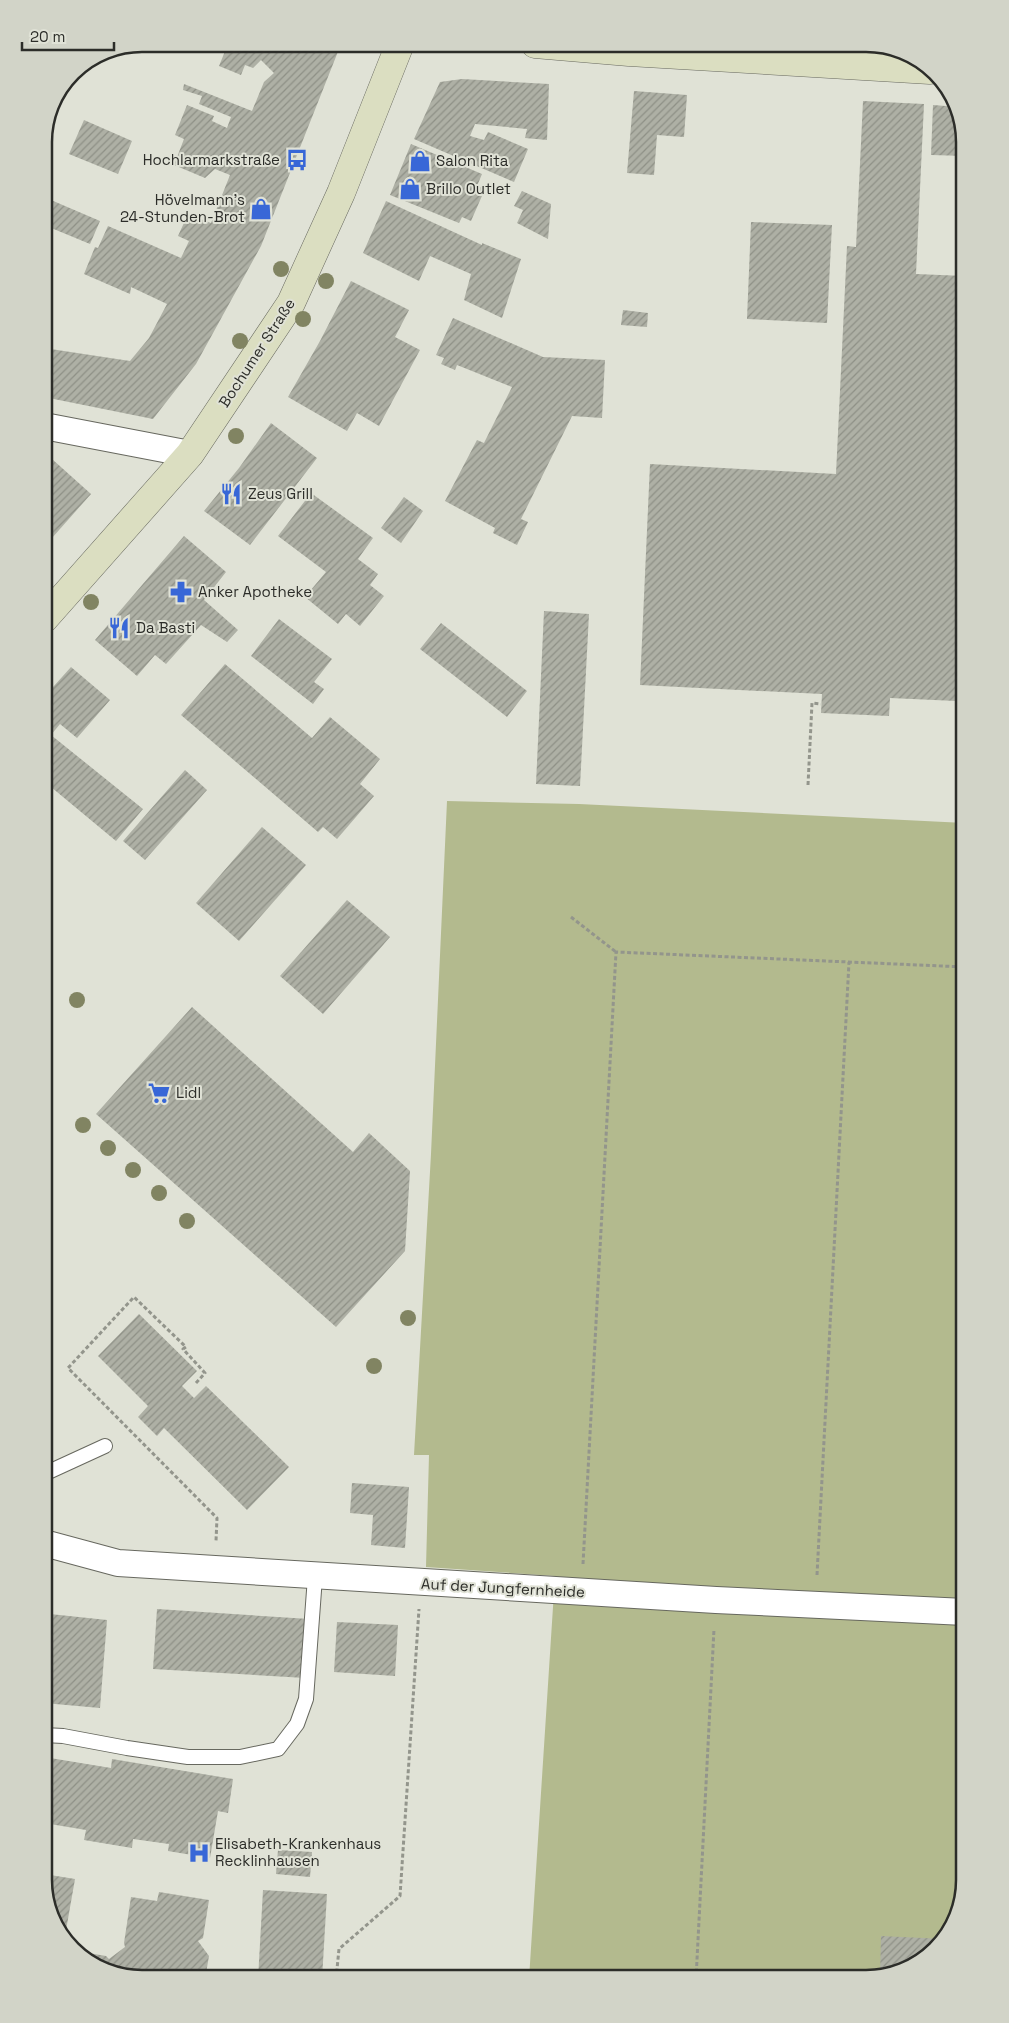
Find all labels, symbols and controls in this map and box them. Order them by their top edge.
scale bar [22,20,115,52]
text: 20 m [30,27,65,46]
bus stop icon: Hochlarmarkstraße [284,147,310,173]
shop icon: Salon Rita [407,148,433,174]
place label: Hochlarmarkstraße [143,150,280,169]
place label: Salon Rita [436,151,509,170]
shop icon: Brillo Outlet [397,176,423,202]
place label: Brillo Outlet [426,179,511,198]
place label: Hövelmann's 24-Stunden-Brot [120,190,245,226]
shop icon: Hövelmann's 24-Stunden-Brot [248,196,274,222]
street label: Bochumer Straße [214,295,299,411]
restaurant icon: Zeus Grill [218,481,244,507]
place label: Zeus Grill [248,484,313,503]
pharmacy icon: Anker Apotheke [168,579,194,605]
place label: Anker Apotheke [198,582,312,601]
restaurant icon: Da Basti [106,615,132,641]
place label: Da Basti [136,618,195,637]
supermarket icon: Lidl [146,1080,172,1106]
place label: Lidl [176,1083,201,1102]
street label: Auf der Jungfernheide [421,1574,586,1601]
place label: Elisabeth-Krankenhaus Recklinhausen [215,1834,381,1870]
hospital icon: Elisabeth-Krankenhaus Recklinhausen [186,1840,212,1866]

